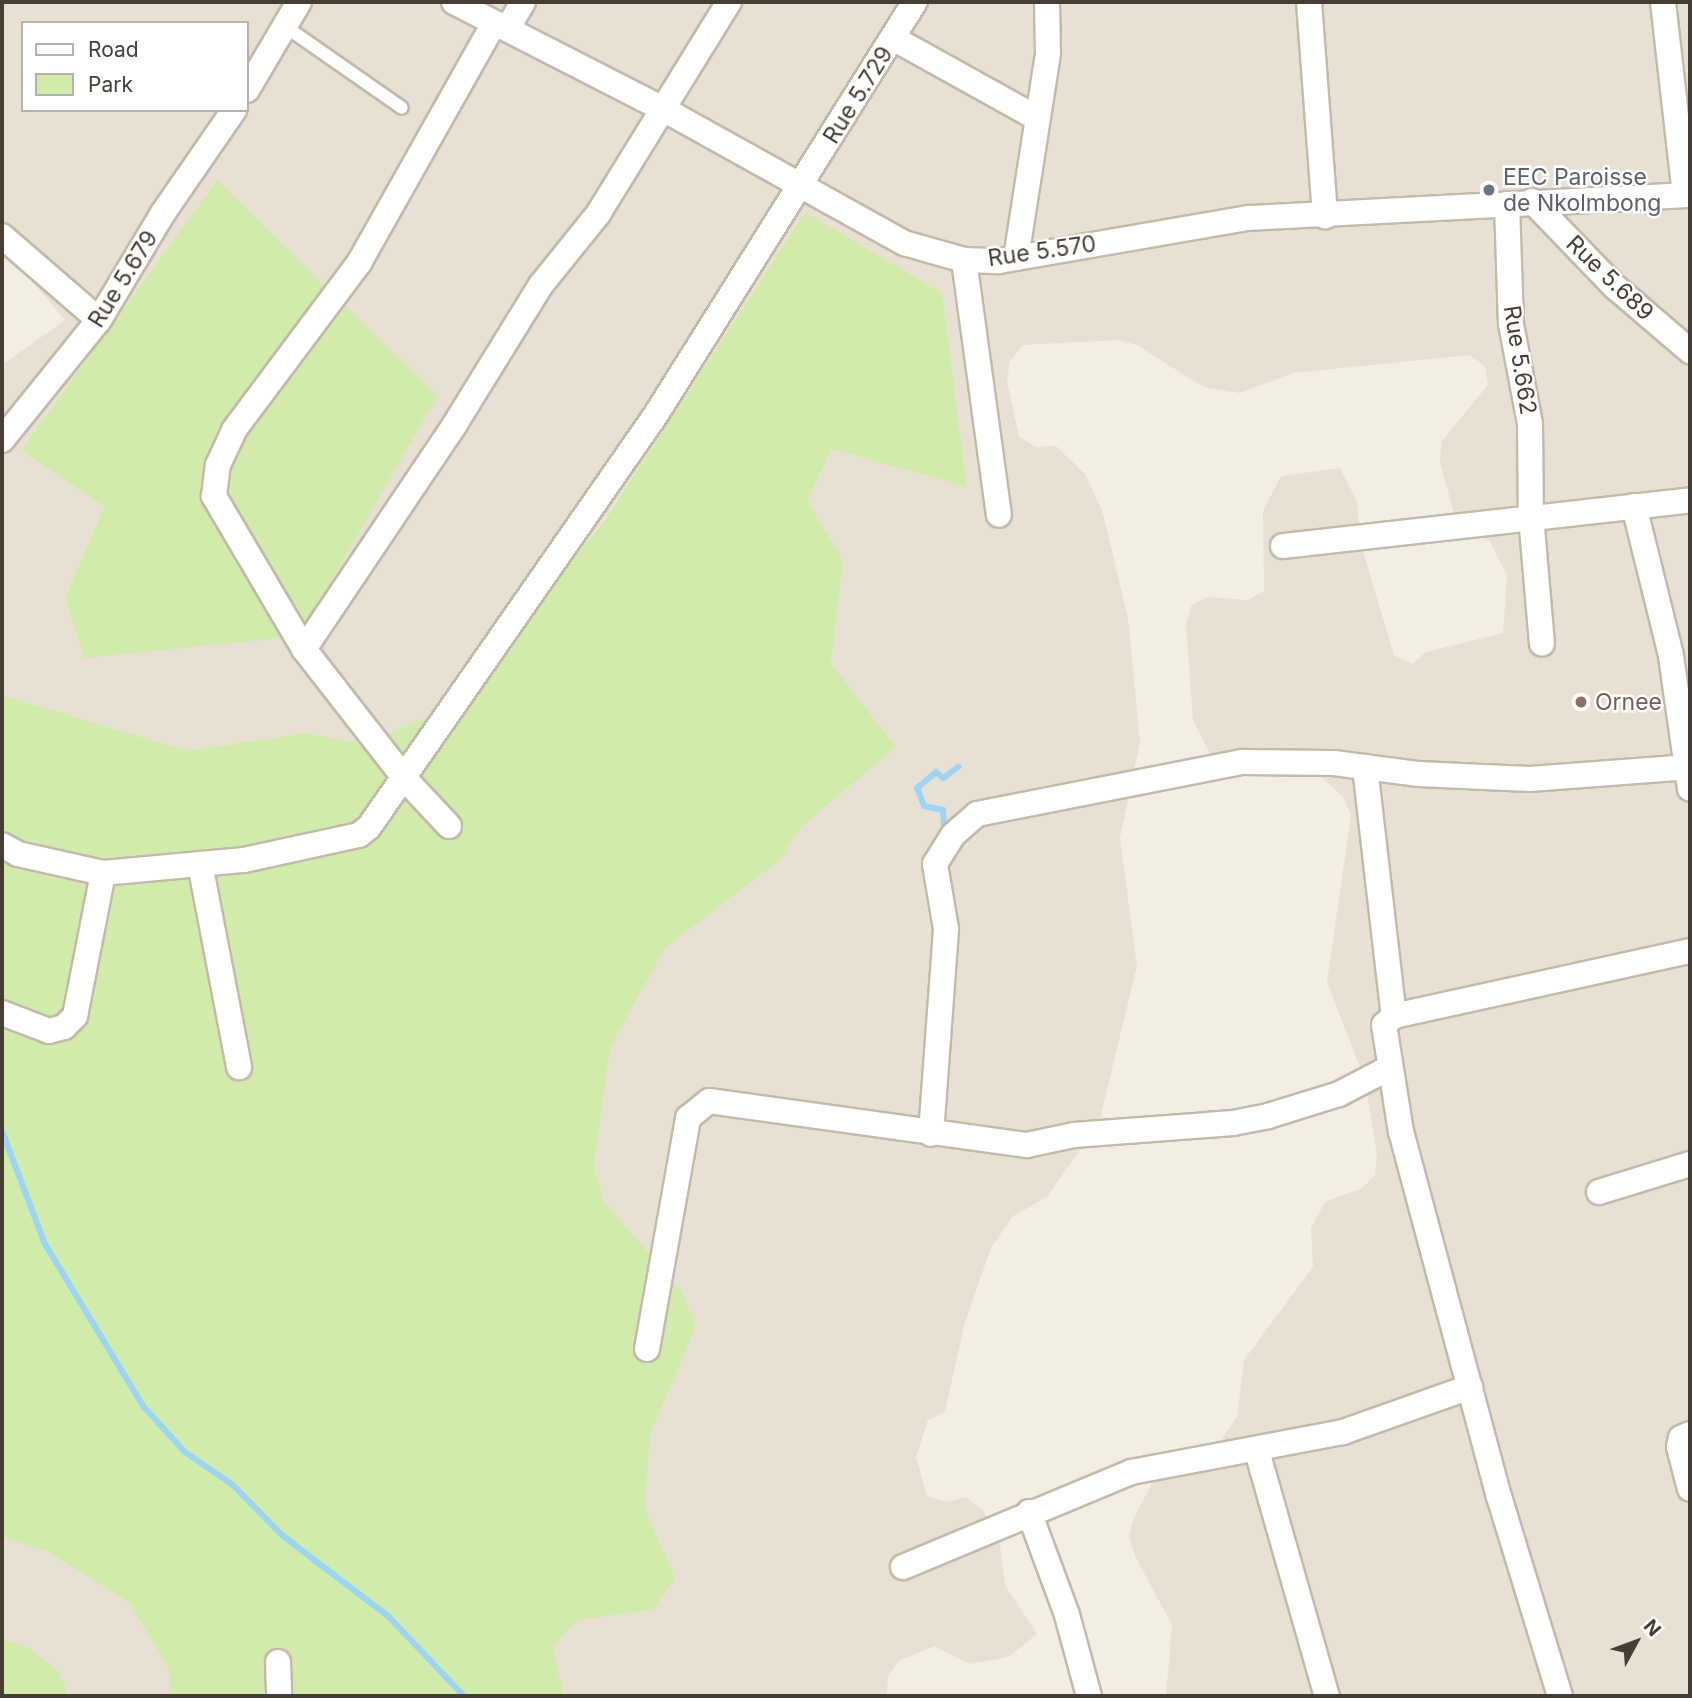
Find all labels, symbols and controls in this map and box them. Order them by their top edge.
legend [21,21,248,112]
text: Road [88,37,139,62]
street label: Rue 5.729 [817,41,899,149]
text: Park [88,72,133,97]
place label: EEC Paroisse de Nkolmbong [1503,163,1661,217]
marker: EEC Paroisse de Nkolmbong [1481,182,1497,198]
street label: Rue 5.679 [82,225,164,333]
street label: Rue 5.570 [986,230,1098,272]
street label: Rue 5.689 [1561,230,1659,326]
street label: Rue 5.662 [1498,303,1542,417]
place label: Ornee [1595,688,1662,716]
marker: Ornee [1573,694,1589,710]
north arrow [1601,1607,1671,1677]
text: N [1639,1615,1666,1641]

